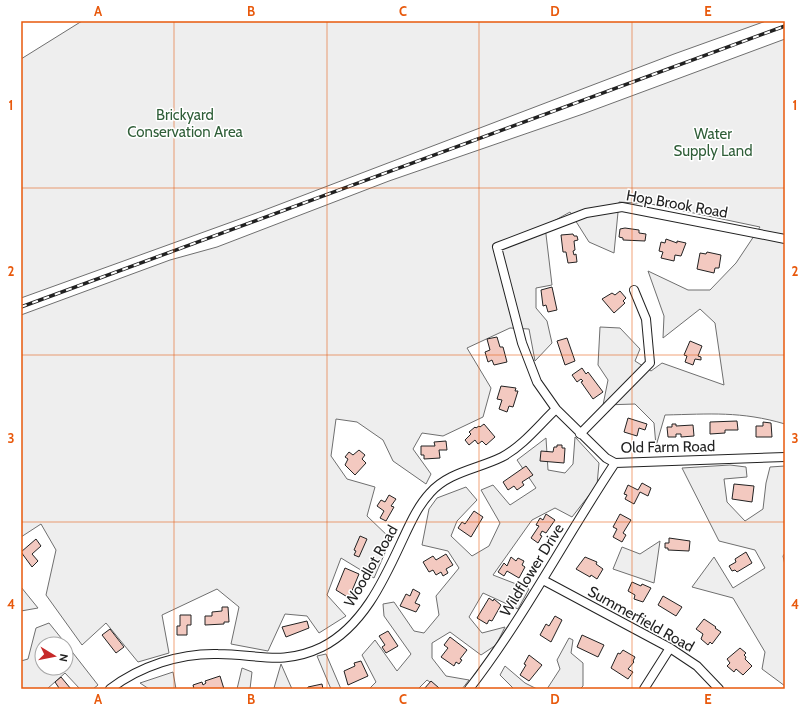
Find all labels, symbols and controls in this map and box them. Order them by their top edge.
text: A [94,3,103,19]
text: B [247,3,255,19]
text: C [399,3,407,19]
text: D [550,3,560,19]
text: E [704,3,712,19]
text: 1 [9,97,13,113]
text: 1 [793,97,797,113]
park label: Brickyard Conservation Area [127,106,244,141]
park label: Water Supply Land [673,125,753,160]
street label: Hop Brook Road [625,186,729,222]
text: 2 [8,263,15,279]
text: 2 [792,263,799,279]
text: 3 [7,430,15,446]
text: 3 [791,430,799,446]
street label: Old Farm Road [621,437,715,457]
street label: Wildflower Drive [496,520,568,620]
street label: Woodlot Road [340,522,402,610]
street label: Summerfield Road [585,582,697,656]
text: 4 [7,596,15,612]
text: 4 [791,596,799,612]
north arrow [34,636,74,676]
text: N [56,653,71,663]
text: A [94,691,103,707]
text: B [247,691,255,707]
text: C [399,691,407,707]
text: D [550,691,560,707]
text: E [704,691,712,707]

